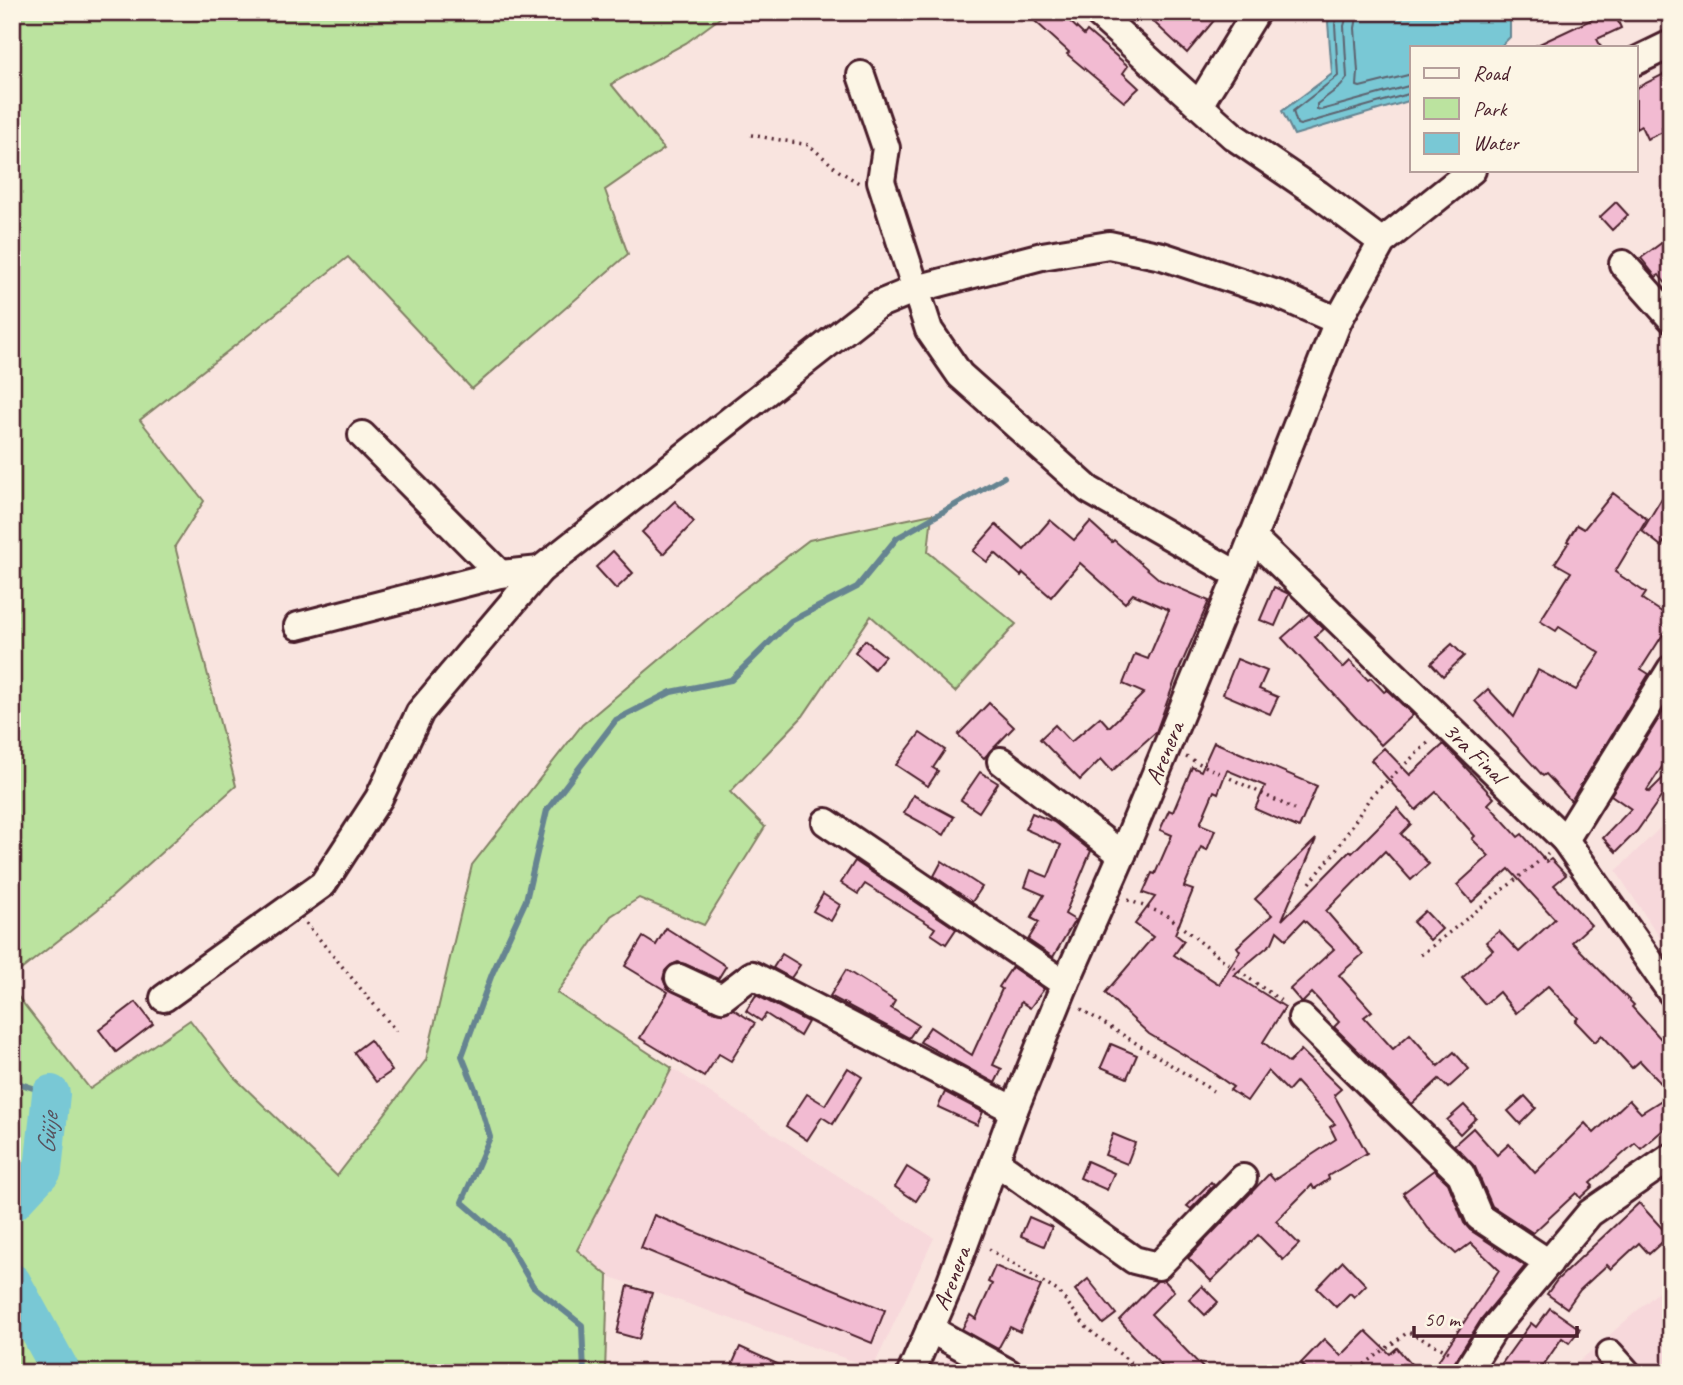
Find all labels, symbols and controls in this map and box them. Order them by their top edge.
legend [1410,46,1638,172]
text: Road [1473,60,1512,86]
text: Park [1473,96,1508,122]
text: Water [1473,130,1520,156]
street label: Arenera [1138,715,1191,789]
street label: 3ra Final [1437,715,1515,792]
water label: Güije [28,1108,66,1156]
street label: Arenera [925,1241,978,1315]
scale bar [1414,1294,1576,1338]
text: 50 m [1424,1306,1462,1332]

